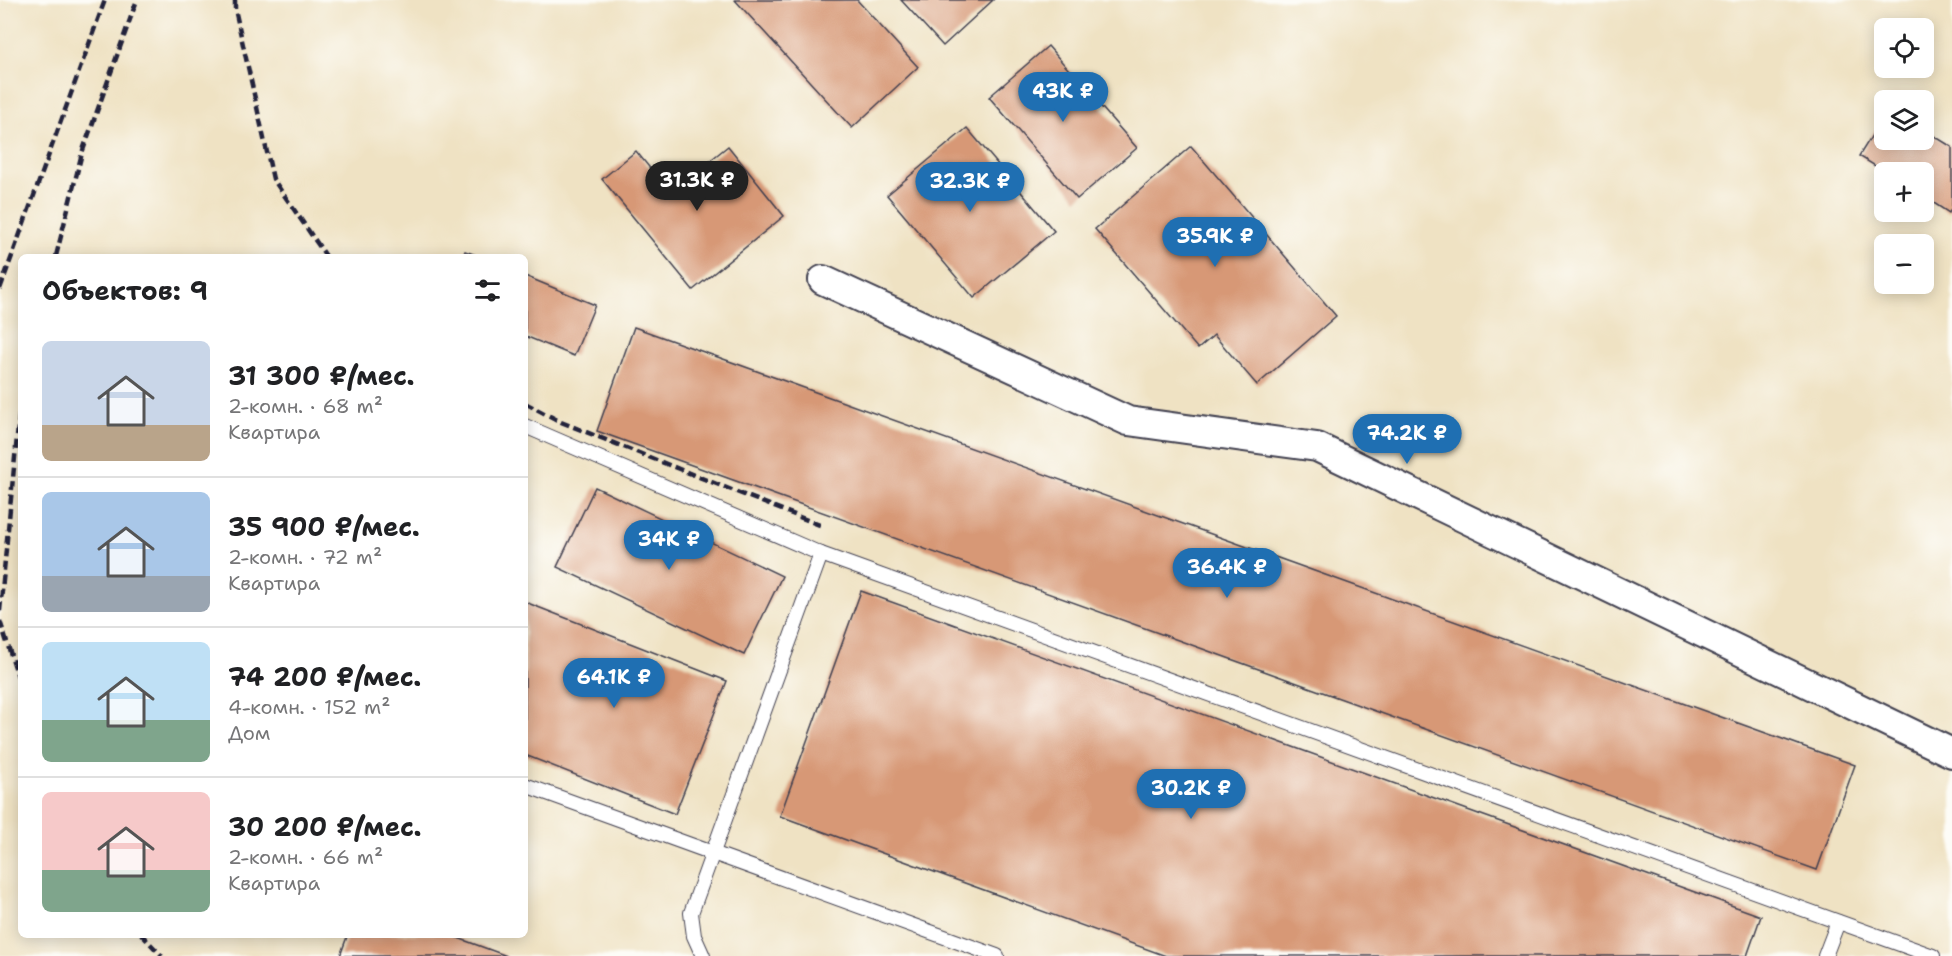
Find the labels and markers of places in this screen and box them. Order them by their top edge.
pin: 43K ₽ [1021,72,1105,123]
pin: 31.3K ₽ [642,161,752,212]
pin: 32.3K ₽ [915,162,1025,213]
pin: 35.9K ₽ [1160,217,1270,268]
pin: 74.2K ₽ [1352,414,1462,465]
pin: 34K ₽ [627,520,711,571]
pin: 36.4K ₽ [1172,548,1282,599]
pin: 64.1K ₽ [559,658,669,709]
pin: 30.2K ₽ [1136,769,1246,820]

